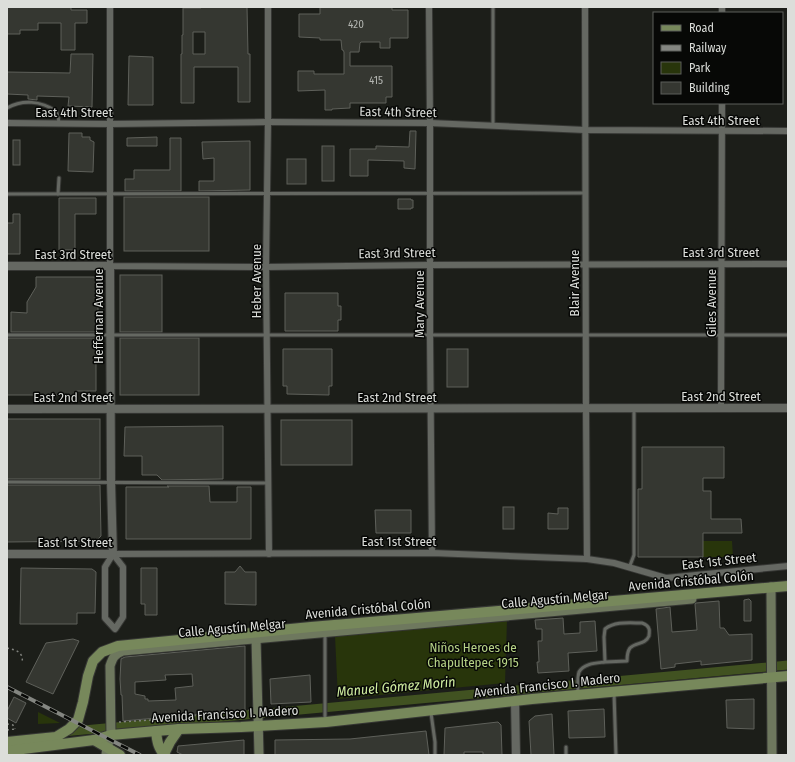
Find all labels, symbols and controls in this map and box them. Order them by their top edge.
legend [653,12,783,104]
house number: 420 [348,18,364,31]
text: Road [689,21,714,35]
text: Railway [689,41,727,55]
text: Park [689,61,711,75]
house number: 415 [369,74,383,87]
text: Building [689,81,730,95]
street label: East 4th Street [359,104,438,120]
street label: East 4th Street [35,105,113,120]
street label: East 4th Street [682,113,760,128]
street label: Heber Avenue [249,244,264,318]
street label: East 3rd Street [358,245,436,261]
street label: East 3rd Street [682,245,760,260]
street label: East 3rd Street [34,247,112,262]
street label: Blair Avenue [567,250,582,316]
street label: Heffernan Avenue [91,268,106,364]
street label: Giles Avenue [704,269,719,337]
street label: Mary Avenue [412,270,427,338]
street label: East 2nd Street [681,389,762,404]
street label: East 2nd Street [33,390,114,405]
street label: East 2nd Street [357,390,438,405]
street label: East 1st Street [362,534,437,549]
street label: East 1st Street [38,535,113,550]
street label: East 1st Street [681,550,758,572]
street label: Avenida Cristóbal Colón [628,568,754,594]
street label: Calle Agustín Melgar [501,587,610,611]
street label: Avenida Cristóbal Colón [305,596,431,622]
street label: Calle Agustín Melgar [178,616,287,640]
park label: Niños Heroes de Chapultepec 1915 [427,640,519,670]
street label: Avenida Francisco I. Madero [473,670,621,700]
water label: Manuel Gómez Morin [336,673,456,701]
street label: Avenida Francisco I. Madero [151,703,299,725]

